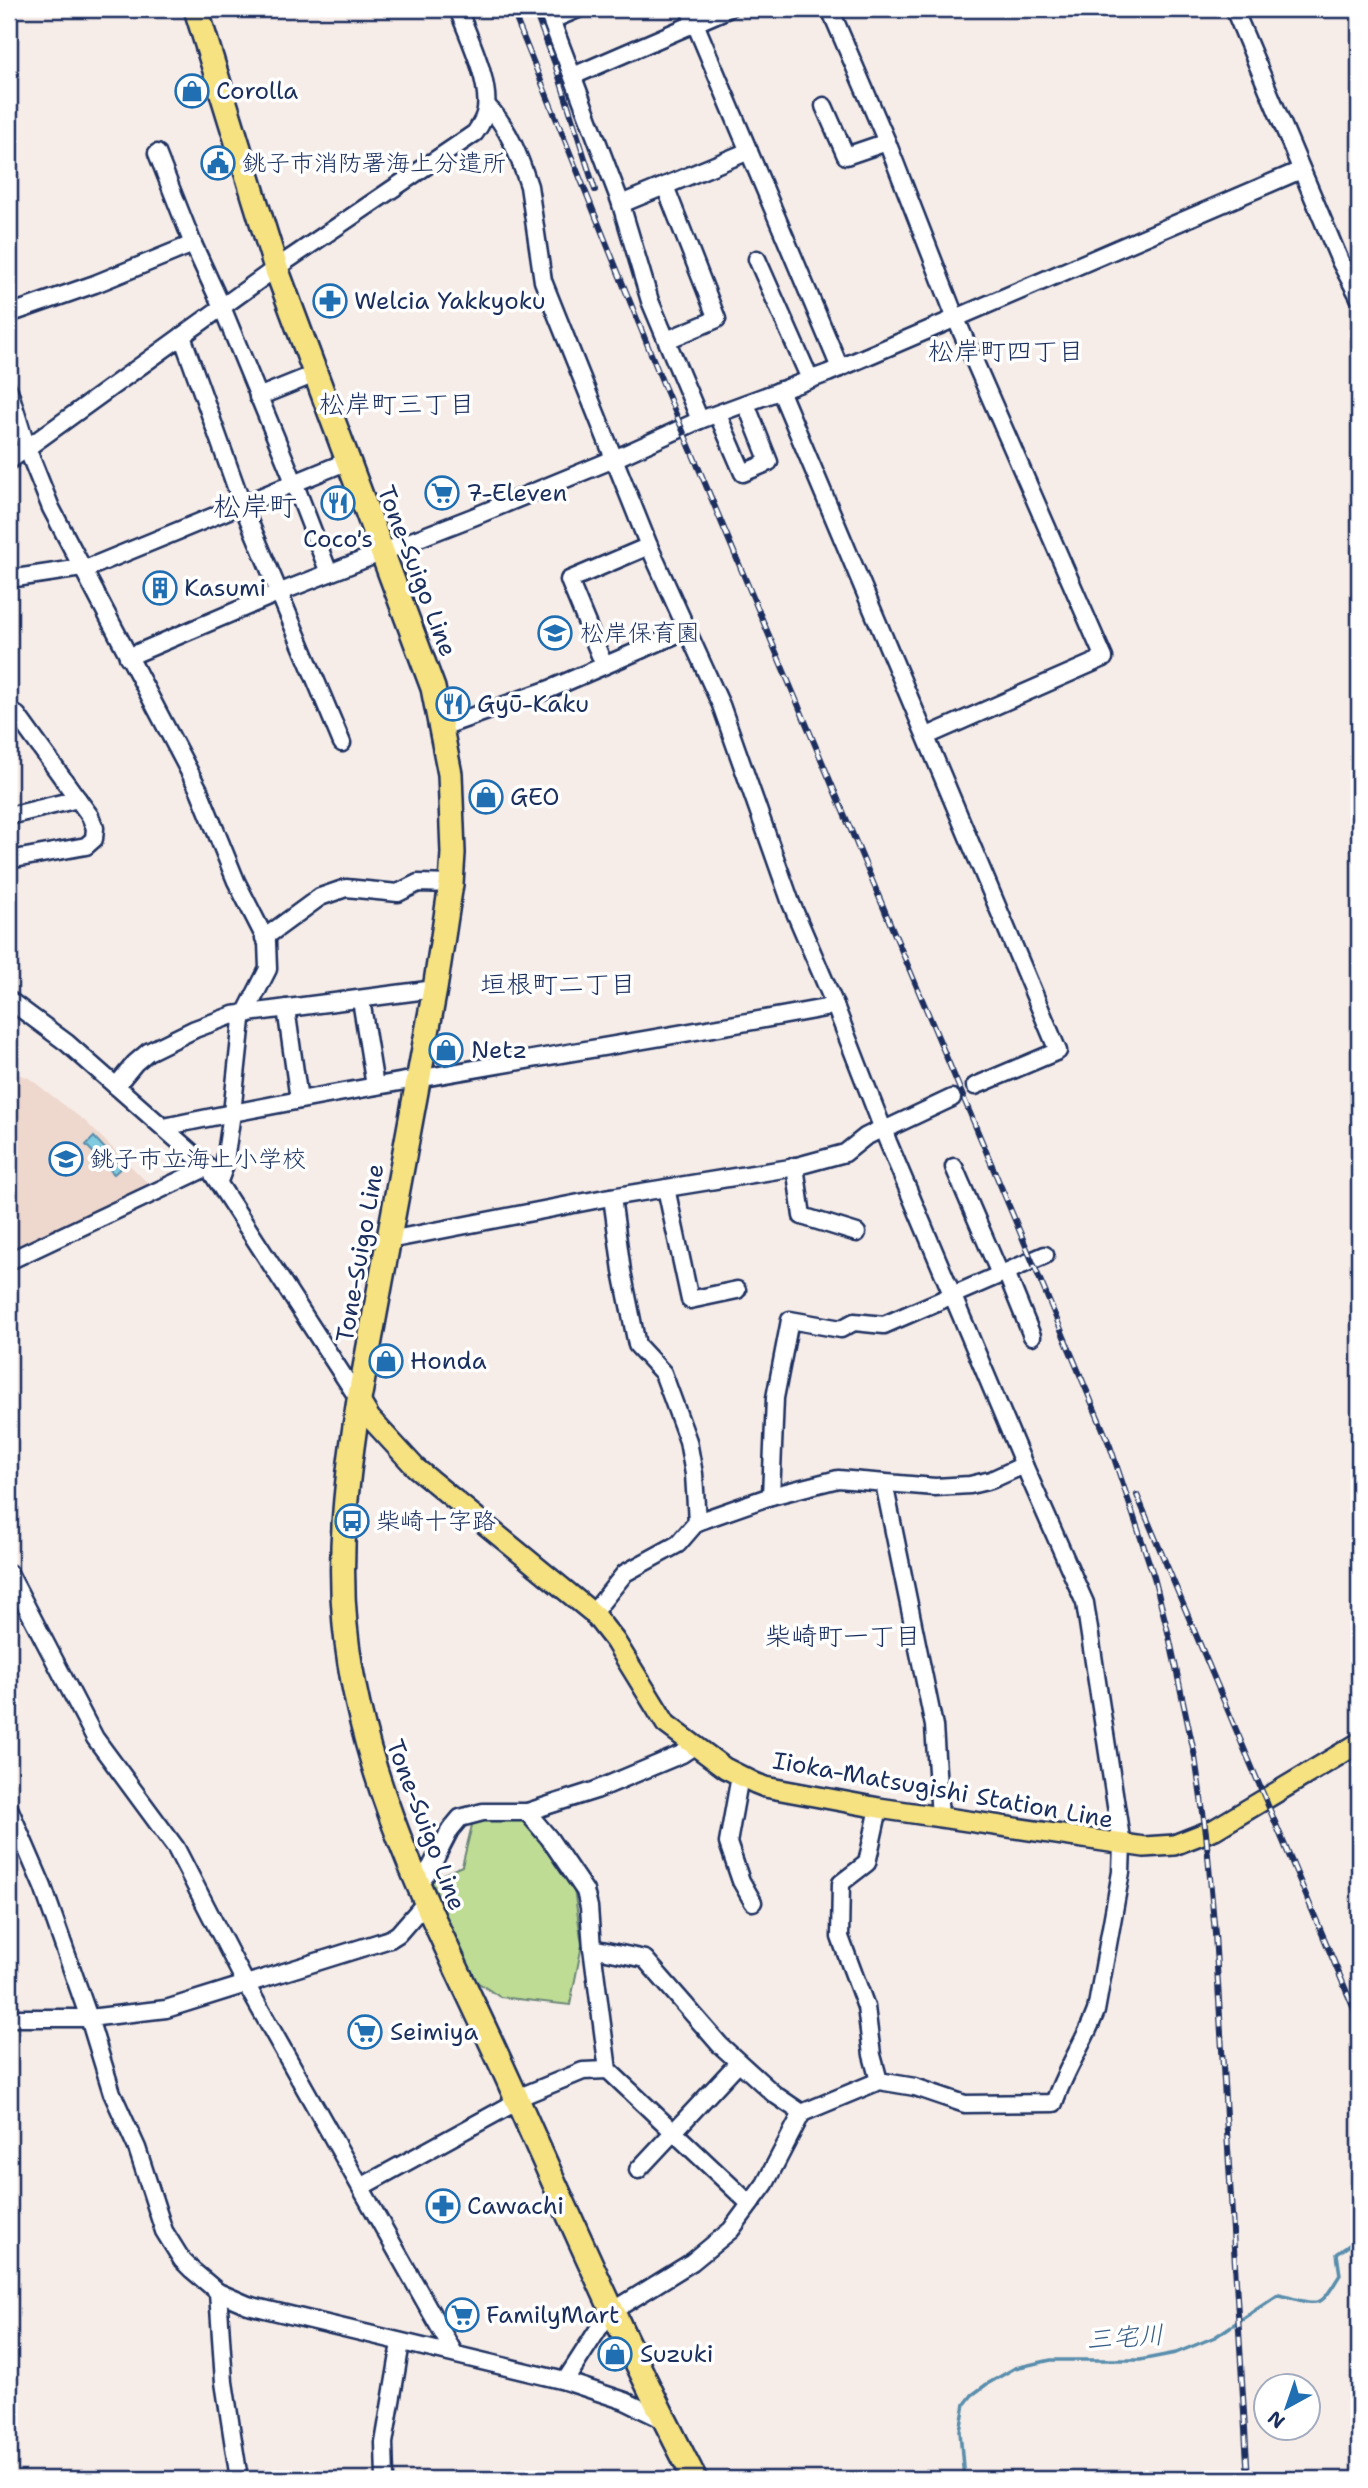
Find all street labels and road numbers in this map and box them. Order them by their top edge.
street label: Tone-Suigo Line [370,481,464,661]
street label: Tone-Suigo Line [329,1161,391,1345]
street label: Tone-Suigo Line [379,1735,473,1915]
street label: Iioka-Matsugishi Station Line [770,1744,1116,1836]

